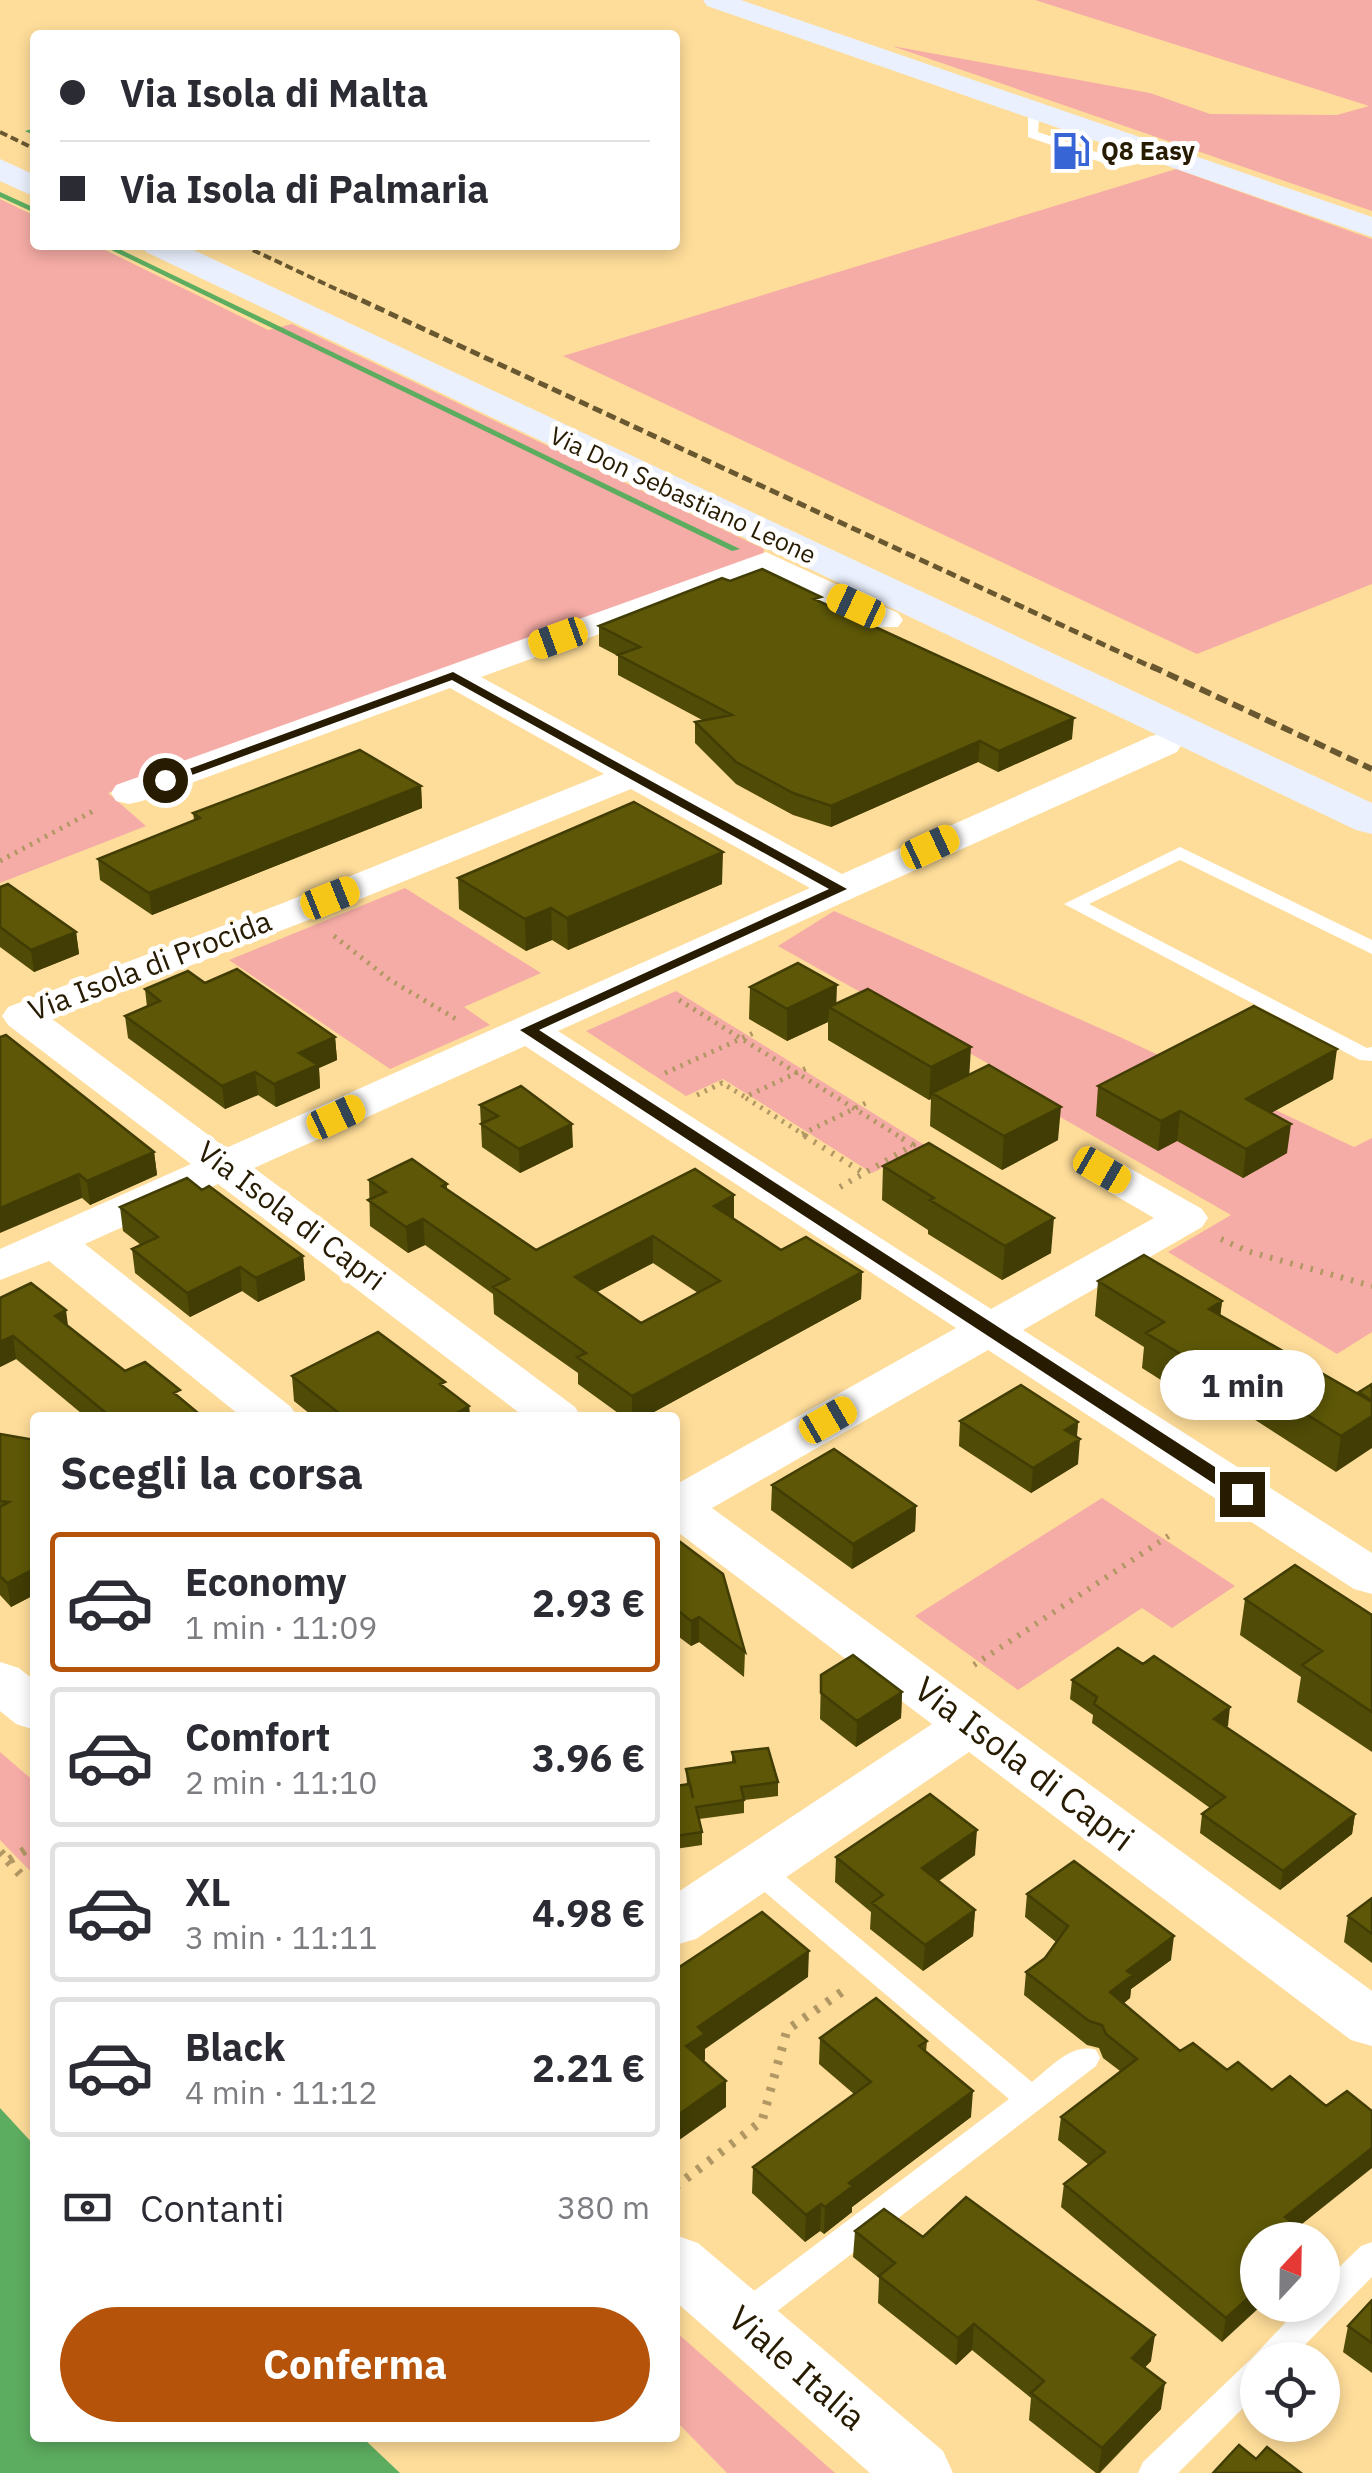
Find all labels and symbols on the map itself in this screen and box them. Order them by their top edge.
fuel station icon: Q8 Easy [1050,130,1092,172]
place label: Q8 Easy [1101,134,1196,167]
street label: Via Don Sebastiano Leone [545,418,822,571]
car [822,580,890,632]
car [525,614,591,662]
route start [143,758,188,803]
car [896,821,964,873]
car [297,873,363,923]
street label: Via Isola di Procida [22,900,276,1029]
car [302,1091,370,1143]
street label: Via Isola di Capri [190,1131,394,1298]
car [1069,1142,1135,1198]
callout: 1 min [1160,1349,1324,1419]
car [795,1392,861,1448]
route end [1220,1472,1265,1517]
street label: Via Isola di Capri [905,1665,1144,1861]
north arrow [1240,2222,1340,2322]
street label: Viale Italia [719,2295,876,2440]

